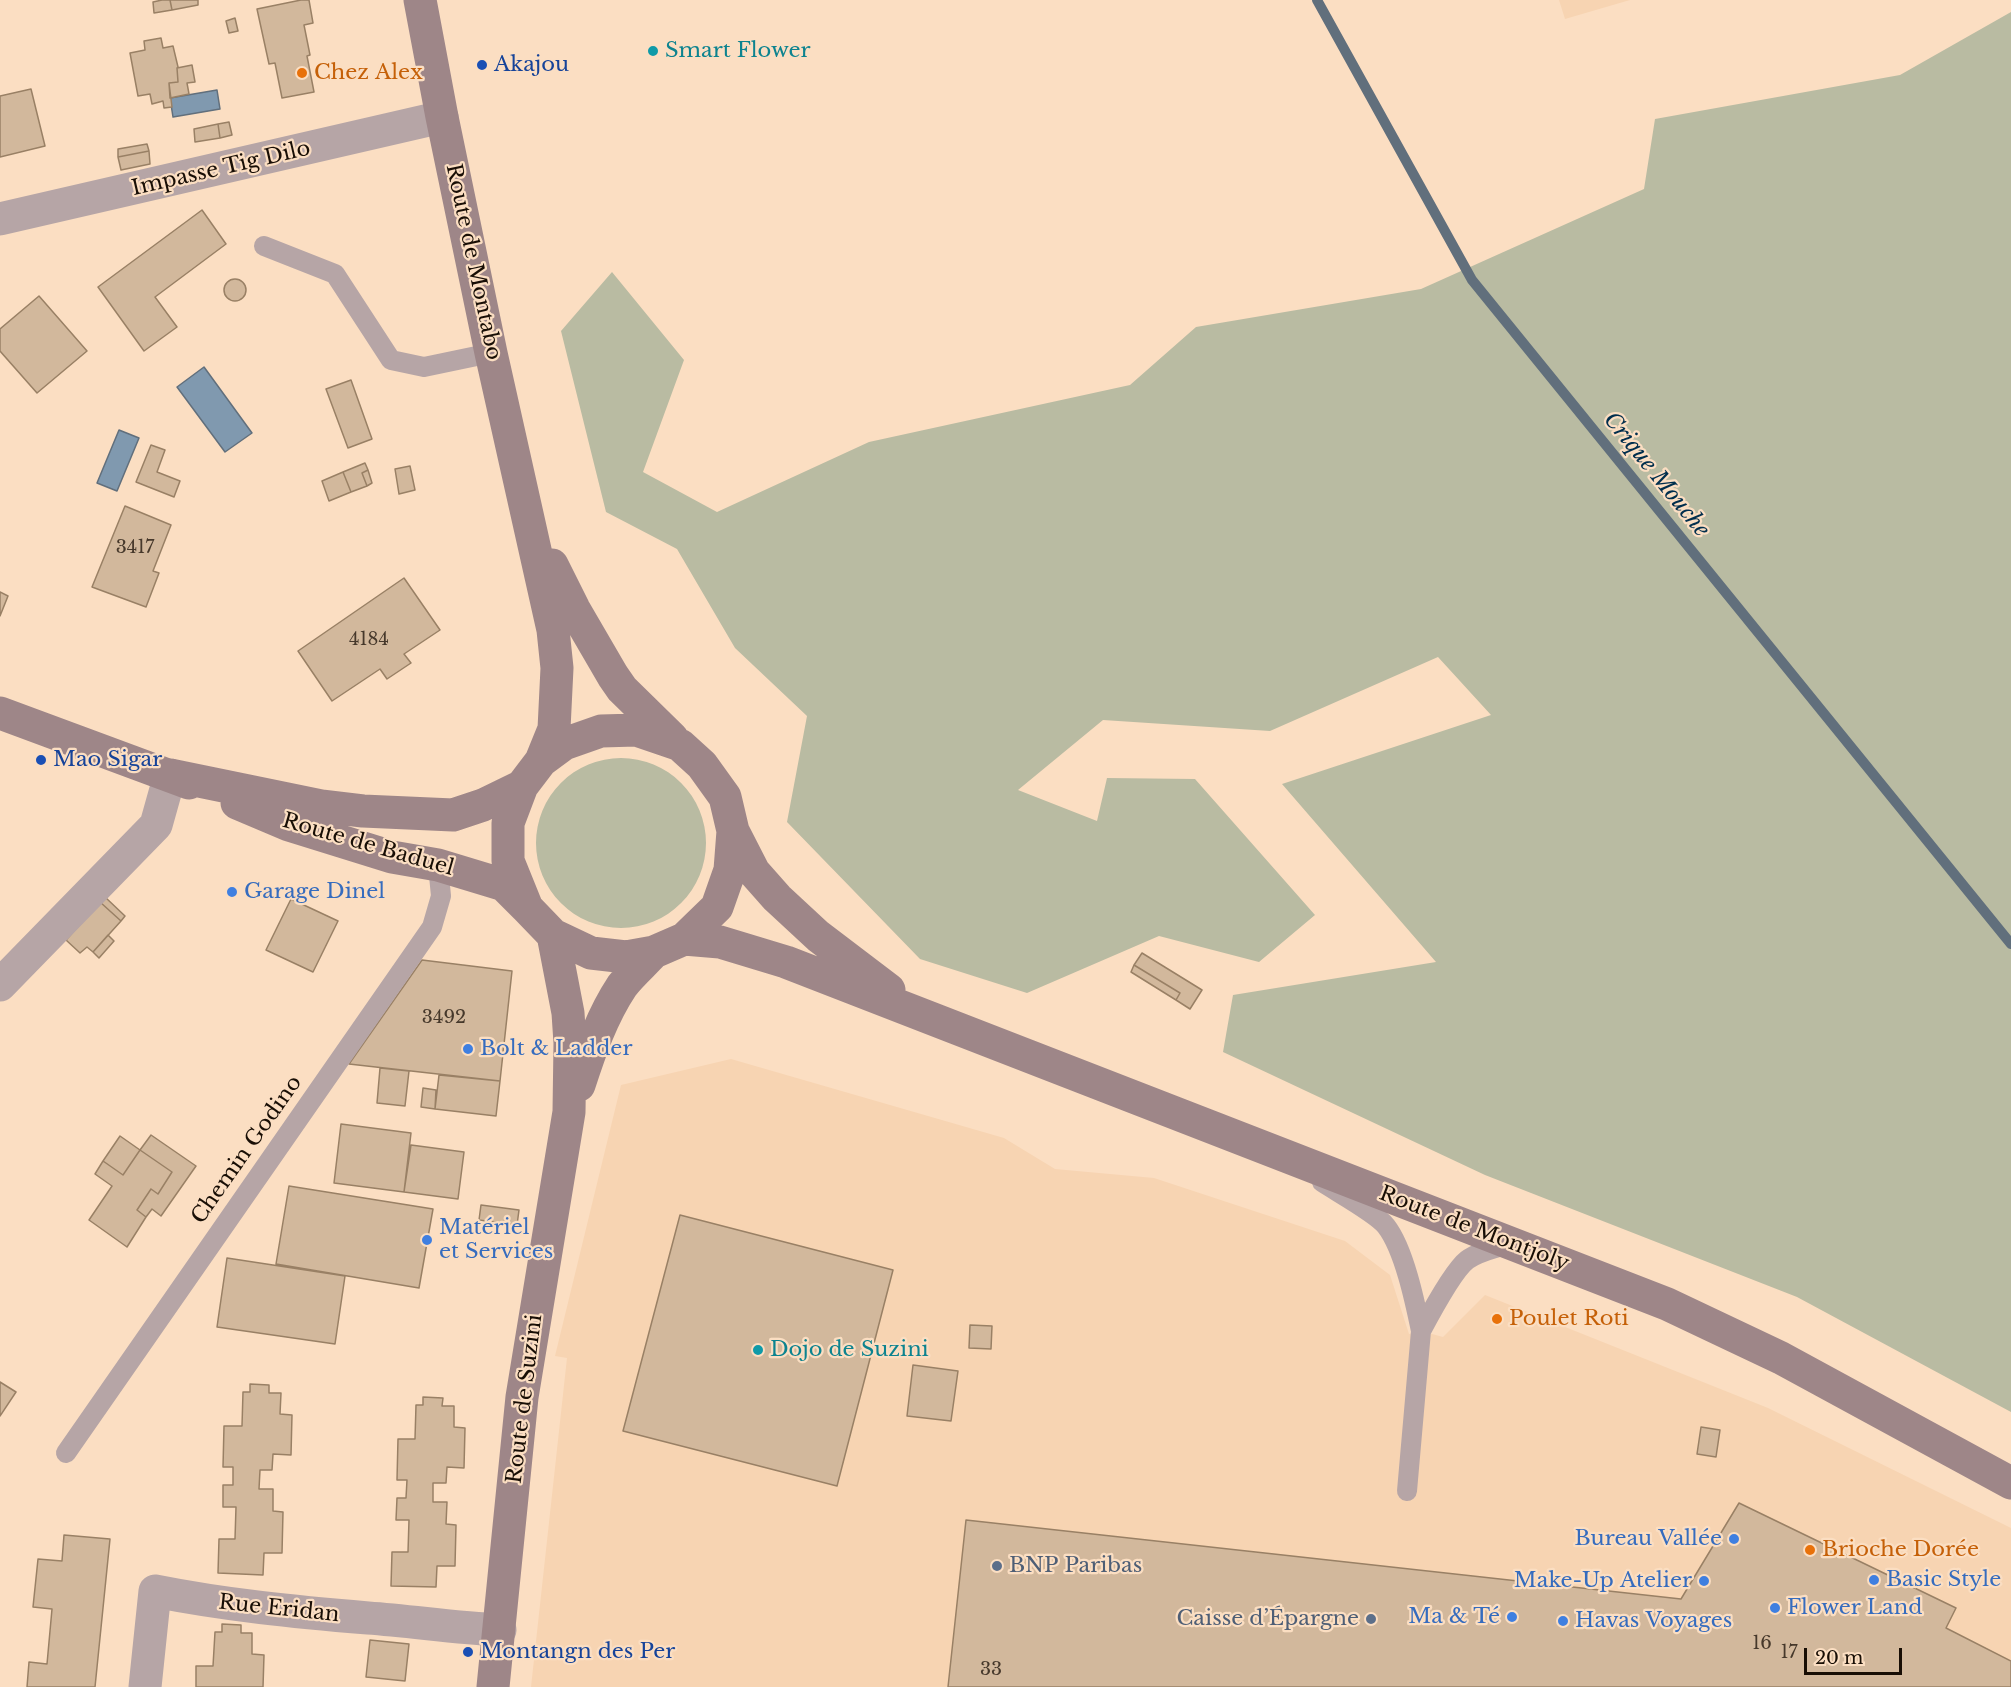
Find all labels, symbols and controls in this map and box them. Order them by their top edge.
place label: Smart Flower [665,38,810,64]
marker: Smart Flower [646,44,660,58]
place label: Akajou [494,52,569,78]
marker: Akajou [475,58,489,72]
place label: Chez Alex [314,60,423,86]
marker: Chez Alex [295,66,309,80]
street label: Impasse Tig Dilo [129,136,313,202]
street label: Route de Montabo [440,162,506,362]
water label: Crique Mouche [1598,407,1714,543]
house number: 3417 [116,537,154,559]
house number: 4184 [349,629,389,651]
place label: Mao Sigar [53,747,162,773]
marker: Mao Sigar [34,753,48,767]
street label: Route de Baduel [279,808,457,882]
place label: Garage Dinel [244,879,385,905]
marker: Garage Dinel [225,885,239,899]
house number: 3492 [422,1007,466,1029]
place label: Bolt & Ladder [480,1036,632,1062]
marker: Bolt & Ladder [461,1042,475,1056]
street label: Chemin Godino [186,1071,308,1229]
street label: Route de Montjoly [1376,1181,1572,1277]
place label: Matériel et Services [439,1215,553,1265]
marker: Matériel et Services [420,1233,434,1247]
place label: Poulet Roti [1509,1306,1629,1332]
marker: Poulet Roti [1490,1312,1504,1326]
street label: Route de Suzini [502,1313,548,1485]
place label: Dojo de Suzini [770,1337,929,1363]
marker: Dojo de Suzini [751,1343,765,1357]
place label: Bureau Vallée [1575,1526,1722,1552]
marker: Bureau Vallée [1727,1532,1741,1546]
place label: Brioche Dorée [1822,1537,1979,1563]
marker: Brioche Dorée [1803,1543,1817,1557]
place label: BNP Paribas [1009,1553,1142,1579]
marker: BNP Paribas [990,1559,1004,1573]
place label: Basic Style [1886,1567,2001,1593]
place label: Make-Up Atelier [1514,1568,1692,1594]
marker: Basic Style [1867,1573,1881,1587]
marker: Make-Up Atelier [1697,1574,1711,1588]
street label: Rue Eridan [217,1590,341,1628]
place label: Flower Land [1787,1595,1922,1621]
marker: Flower Land [1768,1601,1782,1615]
place label: Ma & Té [1408,1604,1500,1630]
place label: Caisse d’Épargne [1176,1606,1359,1632]
place label: Havas Voyages [1575,1608,1732,1634]
marker: Ma & Té [1505,1610,1519,1624]
marker: Caisse d’Épargne [1364,1612,1378,1626]
marker: Havas Voyages [1556,1614,1570,1628]
house number: 16 [1752,1633,1772,1655]
scale bar [1807,1636,1904,1674]
place label: Montangn des Per [480,1639,675,1665]
house number: 17 [1780,1642,1798,1664]
marker: Montangn des Per [461,1645,475,1659]
text: 20 m [1815,1647,1863,1669]
house number: 33 [980,1659,1002,1681]

